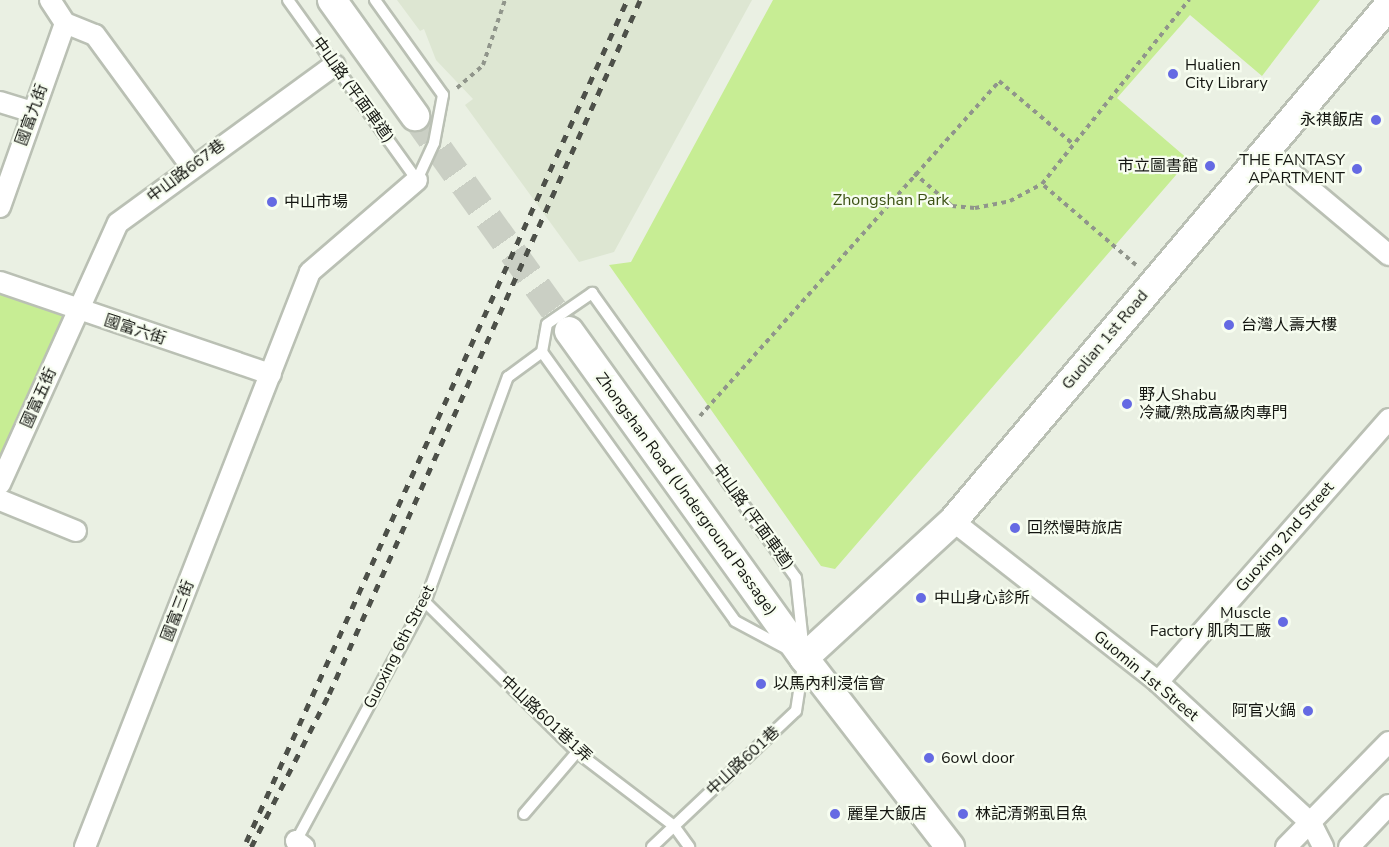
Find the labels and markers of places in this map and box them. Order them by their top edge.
place label: Hualien City Library [1185,55,1268,93]
marker: Hualien City Library [1166,67,1180,81]
place label: 永祺飯店 [1300,110,1364,130]
marker: 永祺飯店 [1369,113,1383,127]
place label: THE FANTASY APARTMENT [1239,150,1345,188]
place label: 市立圖書館 [1118,156,1198,176]
marker: 市立圖書館 [1203,159,1217,173]
marker: THE FANTASY APARTMENT [1350,162,1364,176]
place label: 中山市場 [284,192,348,212]
marker: 中山市場 [265,195,279,209]
place label: 台灣人壽大樓 [1241,315,1337,335]
marker: 台灣人壽大樓 [1222,318,1236,332]
place label: 野人Shabu 冷藏/熟成高級肉專門 [1139,385,1288,423]
marker: 野人Shabu 冷藏/熟成高級肉專門 [1120,397,1134,411]
place label: 回然慢時旅店 [1027,518,1123,538]
marker: 回然慢時旅店 [1008,521,1022,535]
place label: 中山身心診所 [934,588,1030,608]
marker: 中山身心診所 [912,589,930,607]
place label: Muscle Factory 肌肉工廠 [1150,603,1271,641]
marker: Muscle Factory 肌肉工廠 [1276,615,1290,629]
place label: 以馬內利浸信會 [773,674,885,694]
marker: 以馬內利浸信會 [754,677,768,691]
place label: 阿官火鍋 [1232,701,1296,721]
marker: 阿官火鍋 [1301,704,1315,718]
place label: 6owl door [941,748,1015,768]
marker: 6owl door [922,751,936,765]
place label: 麗星大飯店 [847,804,927,824]
place label: 林記清粥虱目魚 [975,804,1087,824]
marker: 麗星大飯店 [828,807,842,821]
marker: 林記清粥虱目魚 [956,807,970,821]

